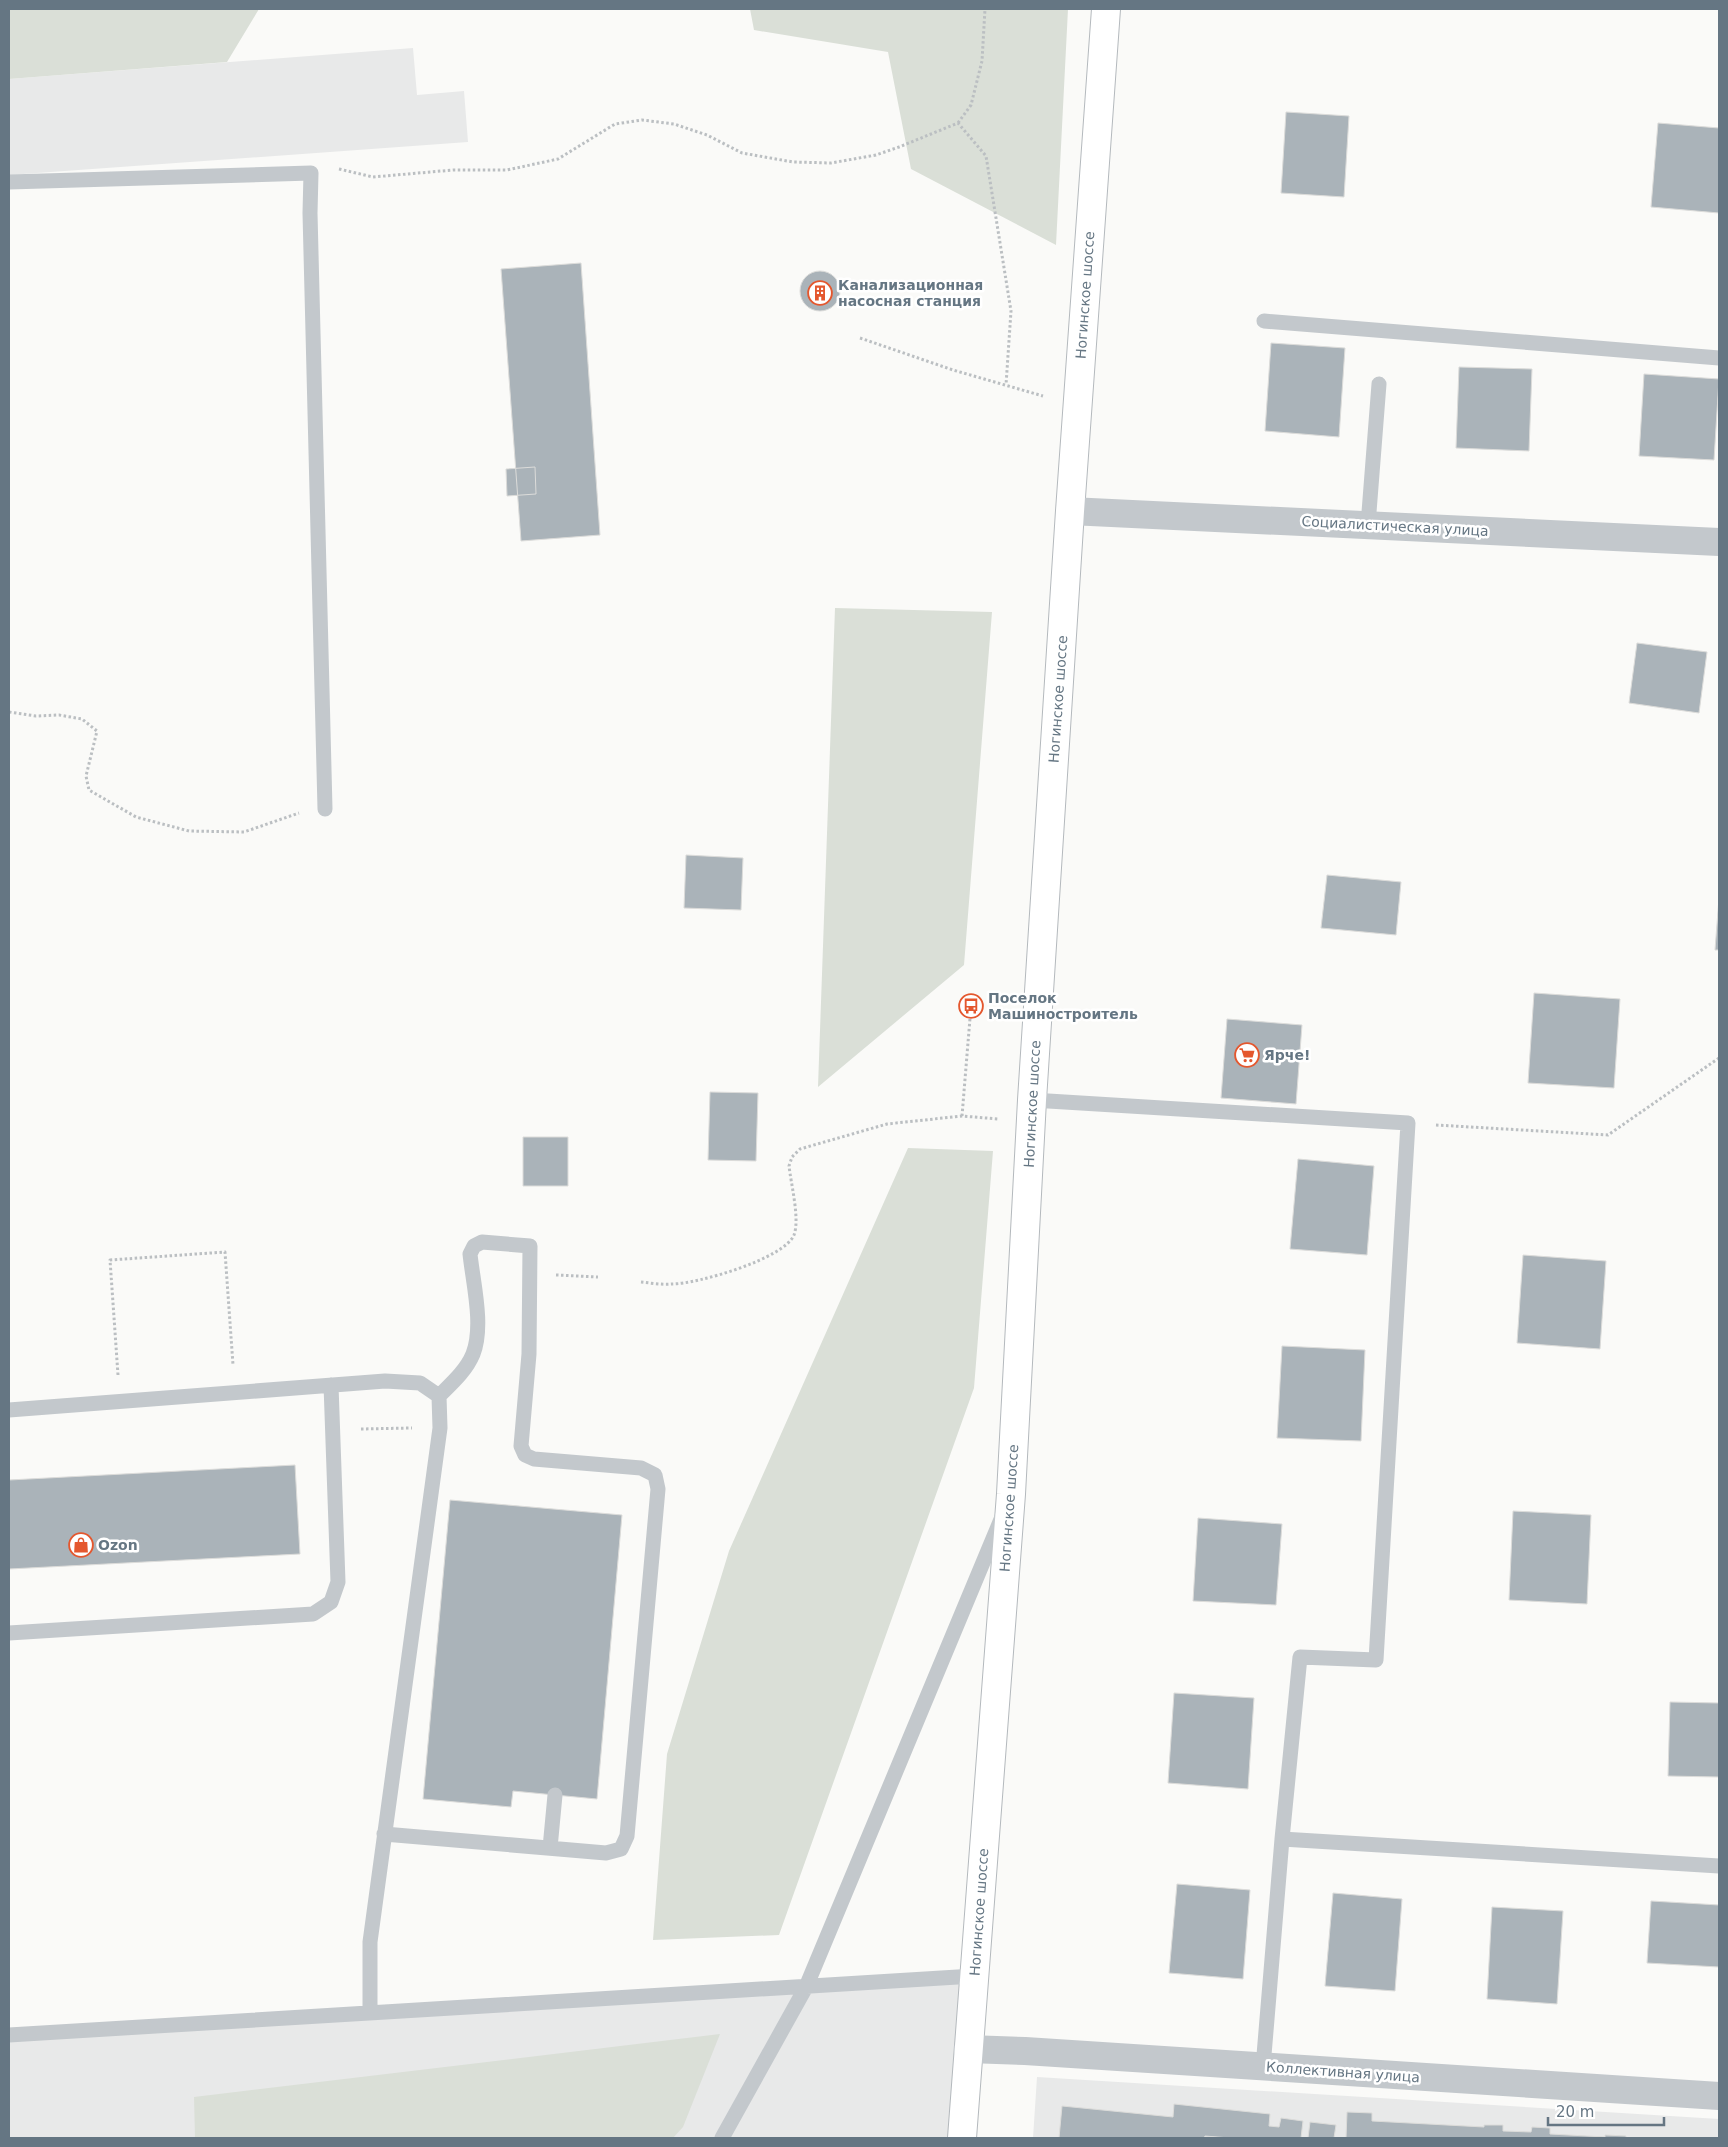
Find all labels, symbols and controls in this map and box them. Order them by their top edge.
street label: Ногинское шоссе [1073,231,1097,359]
place label: Канализационная насосная станция [838,277,983,309]
building icon: Канализационная насосная станция [807,280,833,306]
street label: Социалистическая улица [1301,513,1489,539]
street label: Ногинское шоссе [1046,635,1070,763]
place label: Поселок Машиностроитель [988,990,1138,1022]
bus stop icon: Поселок Машиностроитель [958,993,984,1019]
street label: Ногинское шоссе [1021,1040,1043,1168]
supermarket icon: Ярче! [1234,1042,1260,1068]
place label: Ярче! [1264,1047,1310,1063]
street label: Ногинское шоссе [997,1444,1021,1572]
shop icon: Ozon [68,1532,94,1558]
place label: Ozon [98,1537,138,1553]
street label: Ногинское шоссе [967,1848,991,1976]
street label: Коллективная улица [1266,2059,1420,2085]
scale bar [1548,2094,1664,2126]
text: 20 m [1556,2103,1594,2121]

